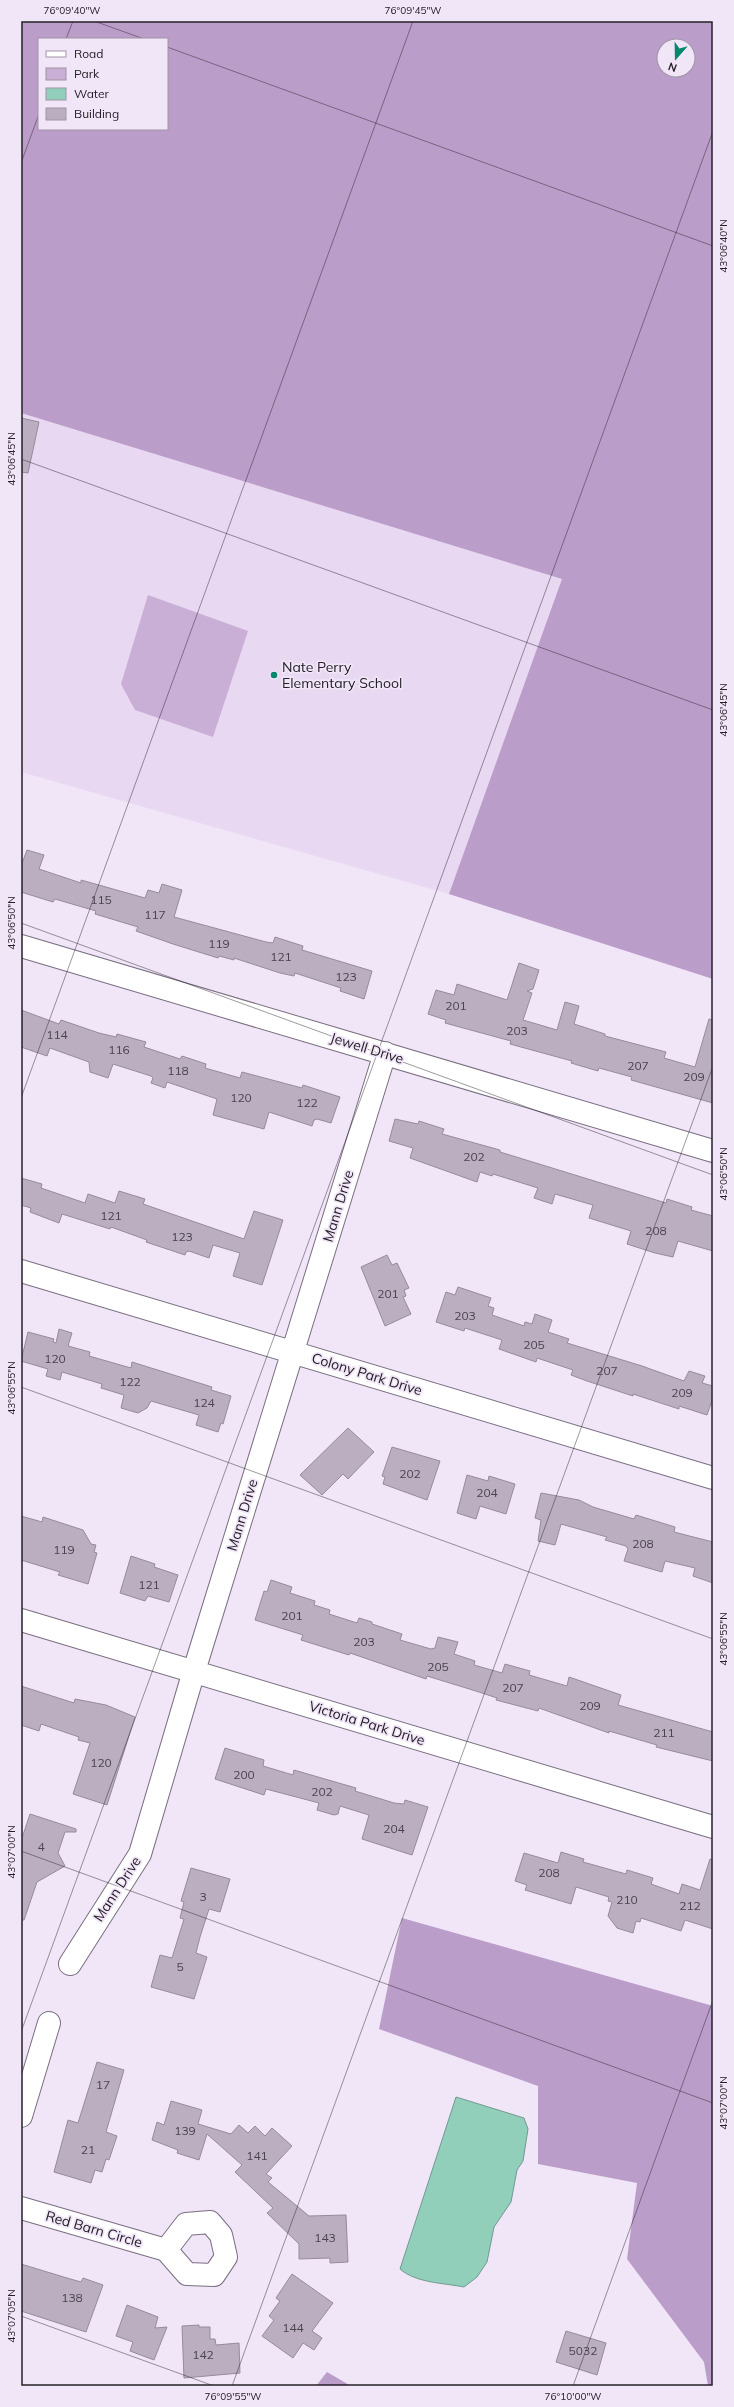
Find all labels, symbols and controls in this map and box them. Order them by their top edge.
text: 76°09'40"W [44,4,100,17]
text: 76°09'45"W [385,4,441,17]
legend [38,38,168,130]
north arrow [656,38,696,78]
text: Road [74,46,103,61]
text: N [666,59,679,75]
text: Park [74,66,100,81]
text: Water [74,86,110,101]
text: Building [74,106,119,121]
text: 43°06'40"N [717,219,730,273]
text: 43°06'45"N [5,432,18,486]
place label: Nate Perry Elementary School [282,658,402,692]
marker: Nate Perry Elementary School [269,670,279,680]
text: 43°06'45"N [717,683,730,737]
house number: 115 [90,892,112,907]
text: 43°06'50"N [5,896,18,950]
house number: 117 [144,907,166,922]
house number: 119 [208,936,230,951]
house number: 121 [270,949,292,964]
house number: 123 [335,969,357,984]
house number: 201 [445,998,467,1013]
house number: 203 [506,1023,528,1038]
house number: 114 [46,1027,68,1042]
street label: Jewell Drive [328,1028,406,1068]
house number: 116 [108,1042,130,1057]
house number: 207 [627,1058,649,1073]
house number: 118 [167,1063,189,1078]
house number: 209 [683,1069,705,1084]
house number: 120 [230,1090,252,1105]
house number: 122 [296,1095,318,1110]
text: 43°06'50"N [717,1147,730,1201]
house number: 202 [463,1149,485,1164]
street label: Mann Drive [319,1168,357,1244]
house number: 121 [100,1208,122,1223]
house number: 208 [645,1223,667,1238]
house number: 123 [171,1229,193,1244]
house number: 201 [377,1286,399,1301]
house number: 203 [454,1308,476,1323]
house number: 205 [523,1337,545,1352]
street label: Colony Park Drive [310,1349,424,1399]
house number: 120 [44,1351,66,1366]
text: 43°06'55"N [5,1361,18,1415]
house number: 207 [596,1363,618,1378]
house number: 122 [119,1374,141,1389]
house number: 209 [671,1385,693,1400]
house number: 124 [193,1395,215,1410]
house number: 202 [399,1466,421,1481]
street label: Mann Drive [223,1477,261,1553]
house number: 204 [476,1485,498,1500]
house number: 208 [632,1536,654,1551]
house number: 119 [53,1542,75,1557]
house number: 121 [138,1577,160,1592]
house number: 201 [281,1608,303,1623]
text: 43°06'55"N [717,1612,730,1666]
house number: 203 [353,1634,375,1649]
house number: 205 [427,1659,449,1674]
house number: 207 [502,1680,524,1695]
street label: Victoria Park Drive [307,1697,427,1749]
house number: 209 [579,1698,601,1713]
house number: 211 [653,1725,675,1740]
house number: 120 [90,1755,112,1770]
house number: 200 [233,1767,255,1782]
house number: 202 [311,1784,333,1799]
house number: 204 [383,1821,405,1836]
text: 43°07'00"N [5,1825,18,1879]
house number: 4 [37,1839,45,1854]
street label: Mann Drive [89,1853,145,1925]
house number: 208 [538,1865,560,1880]
house number: 3 [199,1889,207,1904]
house number: 210 [616,1892,638,1907]
house number: 212 [679,1898,701,1913]
house number: 5 [176,1959,184,1974]
text: 43°07'00"N [717,2076,730,2130]
house number: 17 [96,2077,110,2092]
house number: 139 [174,2123,196,2138]
house number: 21 [81,2142,95,2157]
house number: 141 [246,2148,268,2163]
street label: Red Barn Circle [44,2207,144,2251]
house number: 143 [314,2230,336,2245]
text: 43°07'05"N [5,2289,18,2343]
house number: 138 [61,2290,83,2305]
house number: 144 [282,2320,304,2335]
house number: 5032 [569,2343,597,2358]
house number: 142 [192,2347,214,2362]
text: 76°09'55"W [205,2390,261,2403]
text: 76°10'00"W [545,2390,601,2403]

